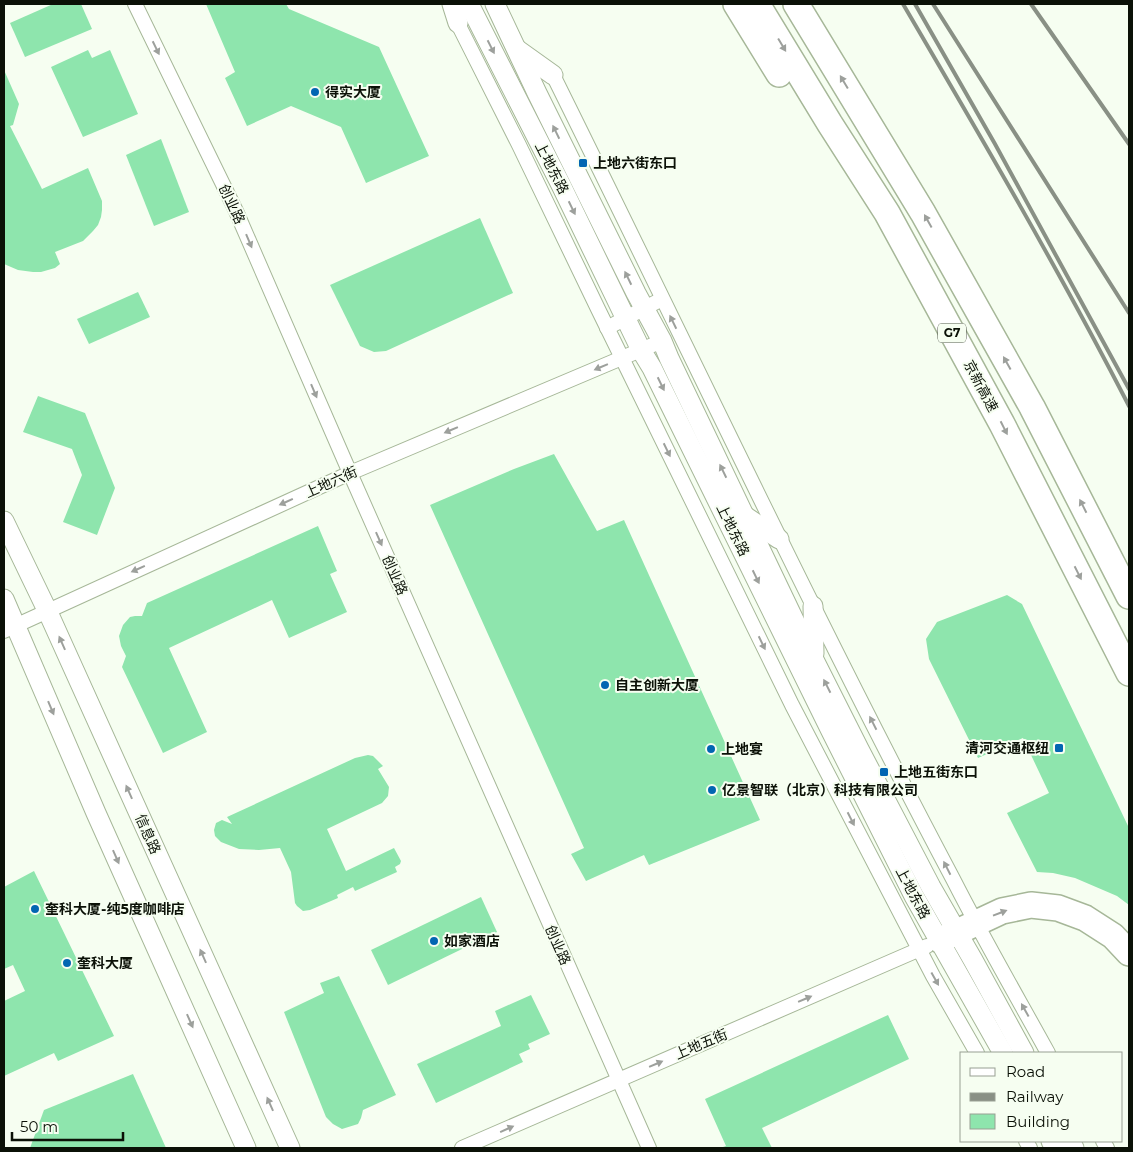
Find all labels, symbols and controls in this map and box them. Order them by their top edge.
one-way arrow [778,39,787,52]
one-way arrow [152,40,161,55]
one-way arrow [487,40,495,54]
one-way arrow [839,75,848,88]
place label: 得实大厦 [325,83,381,101]
marker: 得实大厦 [309,86,321,98]
one-way arrow [552,125,560,139]
street label: 上地东路 [531,139,573,197]
place label: 上地六街东口 [593,154,677,172]
marker: 上地六街东口 [577,157,589,169]
street label: 创业路 [215,181,249,227]
one-way arrow [568,201,576,215]
one-way arrow [923,214,932,228]
one-way arrow [246,234,254,249]
one-way arrow [624,271,632,285]
one-way arrow [669,315,677,329]
road number: G7 [938,323,966,342]
one-way arrow [1003,356,1012,369]
street label: 京新高速 [960,357,1002,415]
one-way arrow [593,363,608,371]
one-way arrow [657,377,665,391]
one-way arrow [311,384,319,398]
one-way arrow [1000,421,1008,436]
one-way arrow [444,427,458,435]
one-way arrow [664,443,672,457]
street label: 上地六街 [302,462,360,502]
one-way arrow [719,464,727,478]
one-way arrow [279,498,293,506]
one-way arrow [1079,499,1087,513]
street label: 上地东路 [713,501,753,559]
one-way arrow [376,532,384,546]
street label: 创业路 [378,552,412,598]
one-way arrow [131,565,145,573]
one-way arrow [1074,566,1082,580]
one-way arrow [752,570,760,584]
one-way arrow [58,636,66,650]
one-way arrow [758,636,766,650]
place label: 自主创新大厦 [615,676,699,694]
marker: 自主创新大厦 [599,679,611,691]
one-way arrow [823,679,831,693]
one-way arrow [47,701,55,716]
one-way arrow [869,716,877,731]
place label: 清河交通枢纽 [965,739,1049,757]
place label: 上地宴 [721,740,763,758]
marker: 清河交通枢纽 [1053,742,1065,754]
marker: 上地宴 [705,743,717,755]
place label: 上地五街东口 [894,763,978,781]
marker: 上地五街东口 [878,766,890,778]
place label: 亿景智联（北京）科技有限公司 [722,781,918,799]
marker: 亿景智联（北京）科技有限公司 [706,784,718,796]
one-way arrow [124,785,132,799]
street label: 信息路 [131,811,165,857]
one-way arrow [847,813,856,826]
one-way arrow [112,850,120,864]
one-way arrow [943,861,951,875]
street label: 上地东路 [892,864,934,922]
place label: 奎科大厦-纯5度咖啡店 [45,900,185,918]
marker: 奎科大厦-纯5度咖啡店 [29,903,41,915]
one-way arrow [993,909,1008,917]
street label: 创业路 [541,922,575,968]
place label: 如家酒店 [444,932,500,950]
marker: 如家酒店 [428,935,440,947]
one-way arrow [199,949,207,963]
place label: 奎科大厦 [77,954,133,972]
marker: 奎科大厦 [61,957,73,969]
one-way arrow [931,971,939,986]
one-way arrow [798,994,812,1002]
one-way arrow [1020,1004,1029,1017]
one-way arrow [186,1014,194,1028]
street label: 上地五街 [672,1025,730,1063]
legend [960,1052,1123,1142]
one-way arrow [649,1059,663,1067]
text: Road [1006,1062,1045,1081]
text: Railway [1006,1087,1064,1106]
one-way arrow [265,1097,273,1111]
scale bar [12,1110,124,1142]
text: Building [1006,1112,1070,1131]
text: 50 m [20,1117,58,1136]
one-way arrow [500,1124,514,1132]

